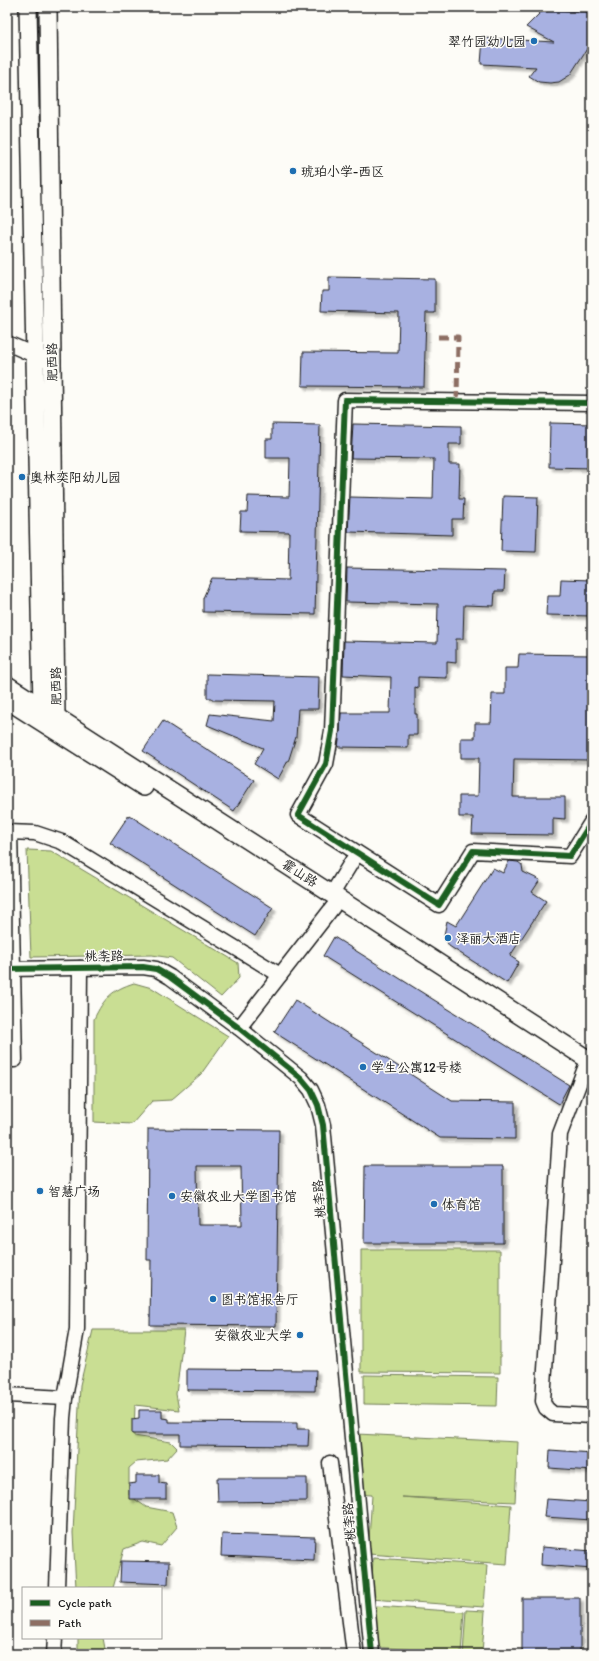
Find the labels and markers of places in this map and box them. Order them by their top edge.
place label: 翠竹园幼儿园 [448,34,526,49]
marker: 翠竹园幼儿园 [529,36,539,46]
place label: 琥珀小学-西区 [301,164,384,179]
marker: 琥珀小学-西区 [288,166,298,176]
place label: 奥林奕阳幼儿园 [30,470,121,485]
marker: 奥林奕阳幼儿园 [17,472,27,482]
place label: 泽丽大酒店 [456,931,521,946]
marker: 泽丽大酒店 [443,933,453,943]
place label: 学生公寓12号楼 [371,1060,462,1075]
marker: 学生公寓12号楼 [358,1062,368,1072]
place label: 智慧广场 [48,1184,100,1199]
marker: 智慧广场 [35,1186,45,1196]
place label: 安徽农业大学图书馆 [180,1189,297,1204]
marker: 安徽农业大学图书馆 [167,1191,177,1201]
place label: 体育馆 [442,1197,481,1212]
marker: 体育馆 [429,1199,439,1209]
place label: 图书馆报告厅 [221,1292,299,1307]
marker: 图书馆报告厅 [208,1294,218,1304]
place label: 安徽农业大学 [214,1328,292,1343]
marker: 安徽农业大学 [295,1330,305,1340]

